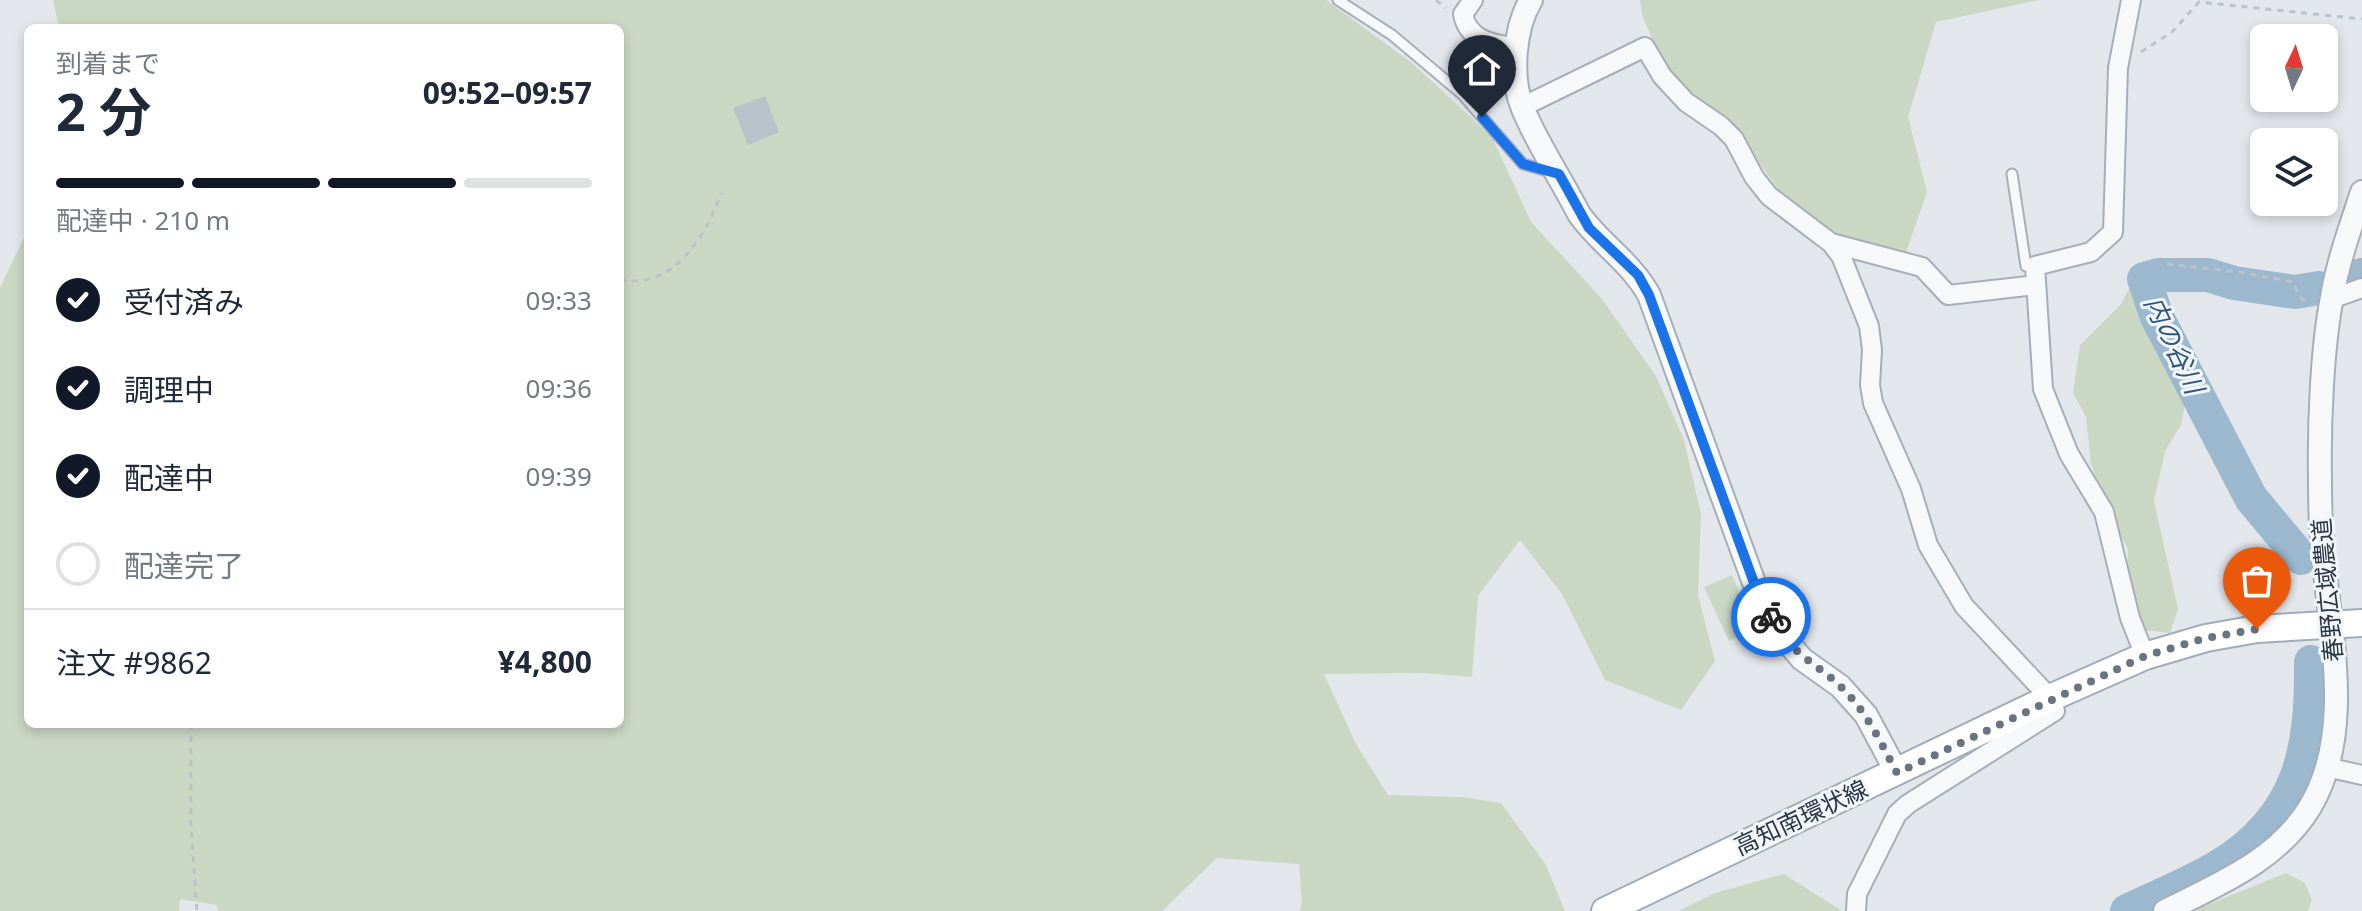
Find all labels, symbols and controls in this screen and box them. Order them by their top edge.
north arrow [2250,24,2338,112]
map controls [2250,24,2338,216]
pin [1448,35,1516,117]
text: 到着まで [56,45,160,81]
icon: home [1460,47,1504,91]
text: 09:52–09:57 [423,72,592,113]
text: 2 分 [56,75,151,146]
button: layers [2250,128,2338,216]
text: 配達中 · 210 m [56,202,230,238]
icon: check [56,278,100,322]
text: 受付済み [124,281,244,322]
text: 09:33 [526,282,592,318]
water label: 内の谷川 [2137,290,2214,402]
icon: check [56,366,100,410]
text: 調理中 [124,369,214,410]
text: 09:36 [526,370,592,406]
icon: check [56,454,100,498]
text: 配達中 [124,457,214,498]
text: 09:39 [526,458,592,494]
street label: 春野広域農道 [2304,517,2349,663]
text: 配達完了 [124,545,244,586]
pin [2223,547,2291,629]
icon: bag [2235,559,2279,603]
courier [1731,577,1811,657]
icon: bike [1749,595,1793,639]
text: ¥4,800 [498,641,592,682]
text: 注文 #9862 [56,642,212,683]
street label: 高知南環状線 [1728,771,1873,862]

